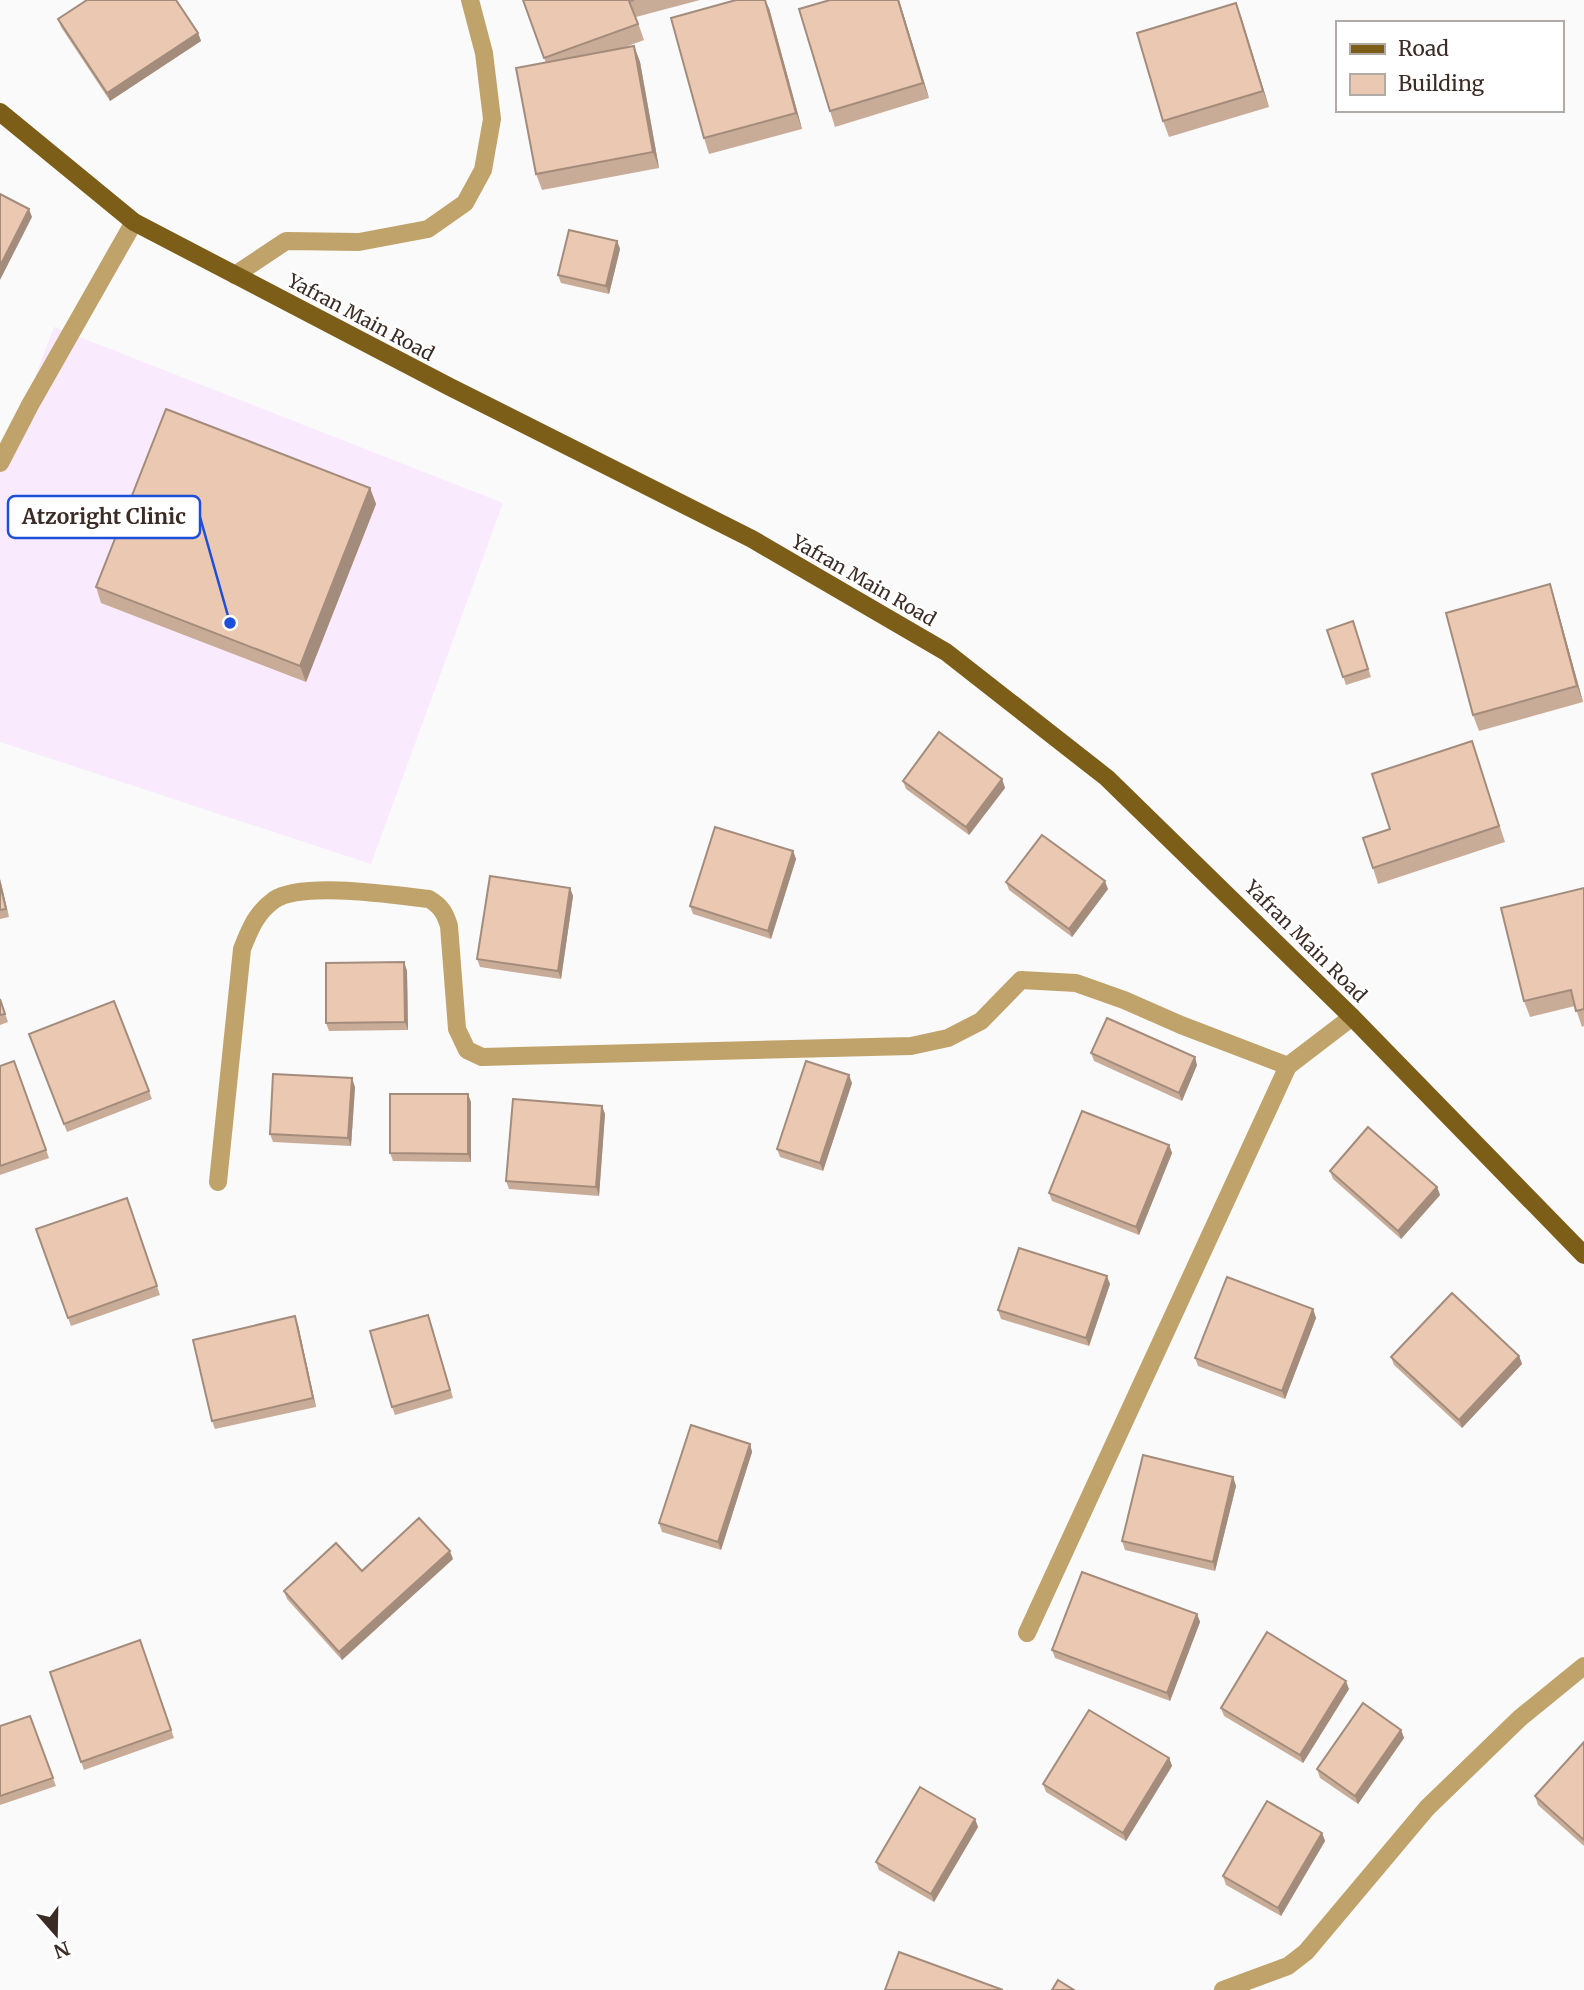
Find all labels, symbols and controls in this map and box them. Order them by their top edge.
legend [1336,21,1563,112]
text: Road [1398,35,1449,62]
text: Building [1398,70,1485,97]
street label: Yafran Main Road [283,268,438,366]
callout: Atzoright Clinic [8,496,200,538]
text: Atzoright Clinic [21,503,186,530]
street label: Yafran Main Road [787,528,940,631]
street label: Yafran Main Road [1239,874,1372,1007]
north arrow [21,1899,91,1969]
text: N [51,1936,73,1964]

